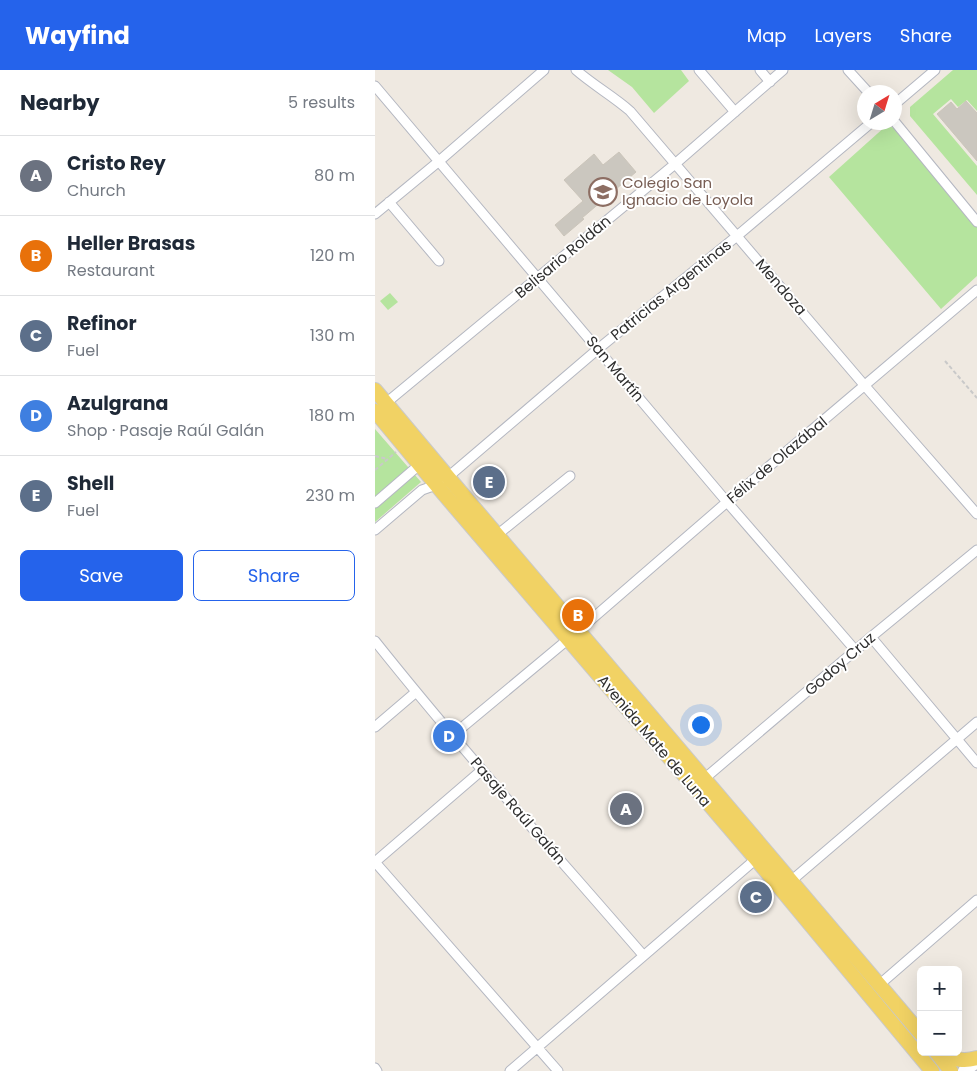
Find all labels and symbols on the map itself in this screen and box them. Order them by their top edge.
north arrow [857,85,902,130]
place label: Colegio San Ignacio de Loyola [622,172,753,210]
school or university icon: Colegio San Ignacio de Loyola [588,177,618,207]
street label: Belisario Roldán [510,210,615,303]
street label: Patricias Argentinas [606,234,736,345]
street label: Mendoza [751,254,812,319]
street label: San Martín [582,331,649,406]
street label: Félix de Olazábal [722,411,831,508]
pin: E [473,463,505,501]
pin: B [562,596,594,634]
street label: Godoy Cruz [800,627,880,700]
street label: Avenida Mate de Luna [594,671,714,811]
your location [688,712,714,738]
pin: D [433,717,465,755]
street label: Pasaje Raúl Galán [466,753,571,869]
pin: A [610,790,642,828]
pin: C [740,878,772,916]

